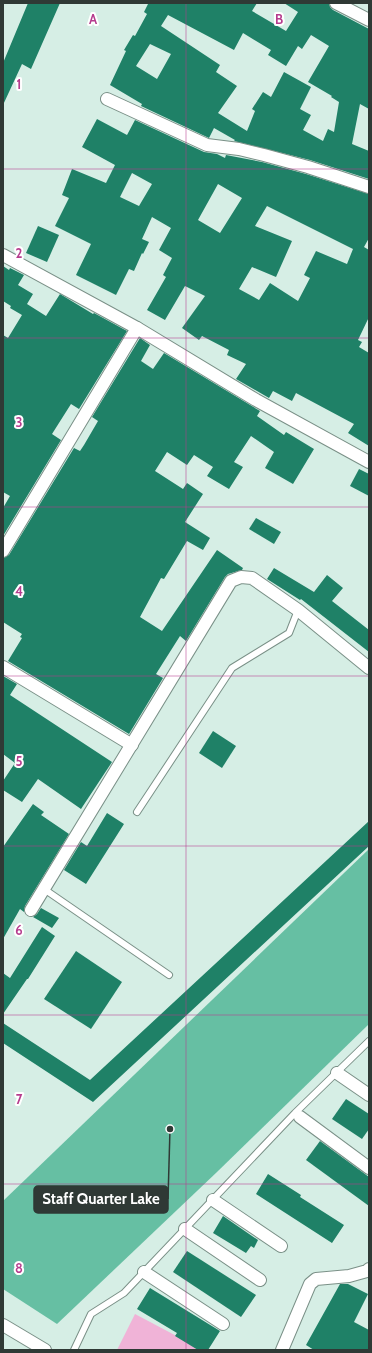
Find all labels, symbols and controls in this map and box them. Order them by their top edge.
text: A [89,11,98,27]
text: B [275,11,283,27]
text: 1 [17,76,21,92]
text: 2 [16,245,23,261]
text: 3 [15,414,23,430]
text: 4 [15,583,23,599]
text: 5 [16,753,23,769]
text: 6 [15,922,23,938]
text: 7 [16,1091,23,1107]
callout: Staff Quarter Lake [34,1186,168,1213]
text: Staff Quarter Lake [42,1190,160,1208]
text: 8 [15,1260,23,1276]

